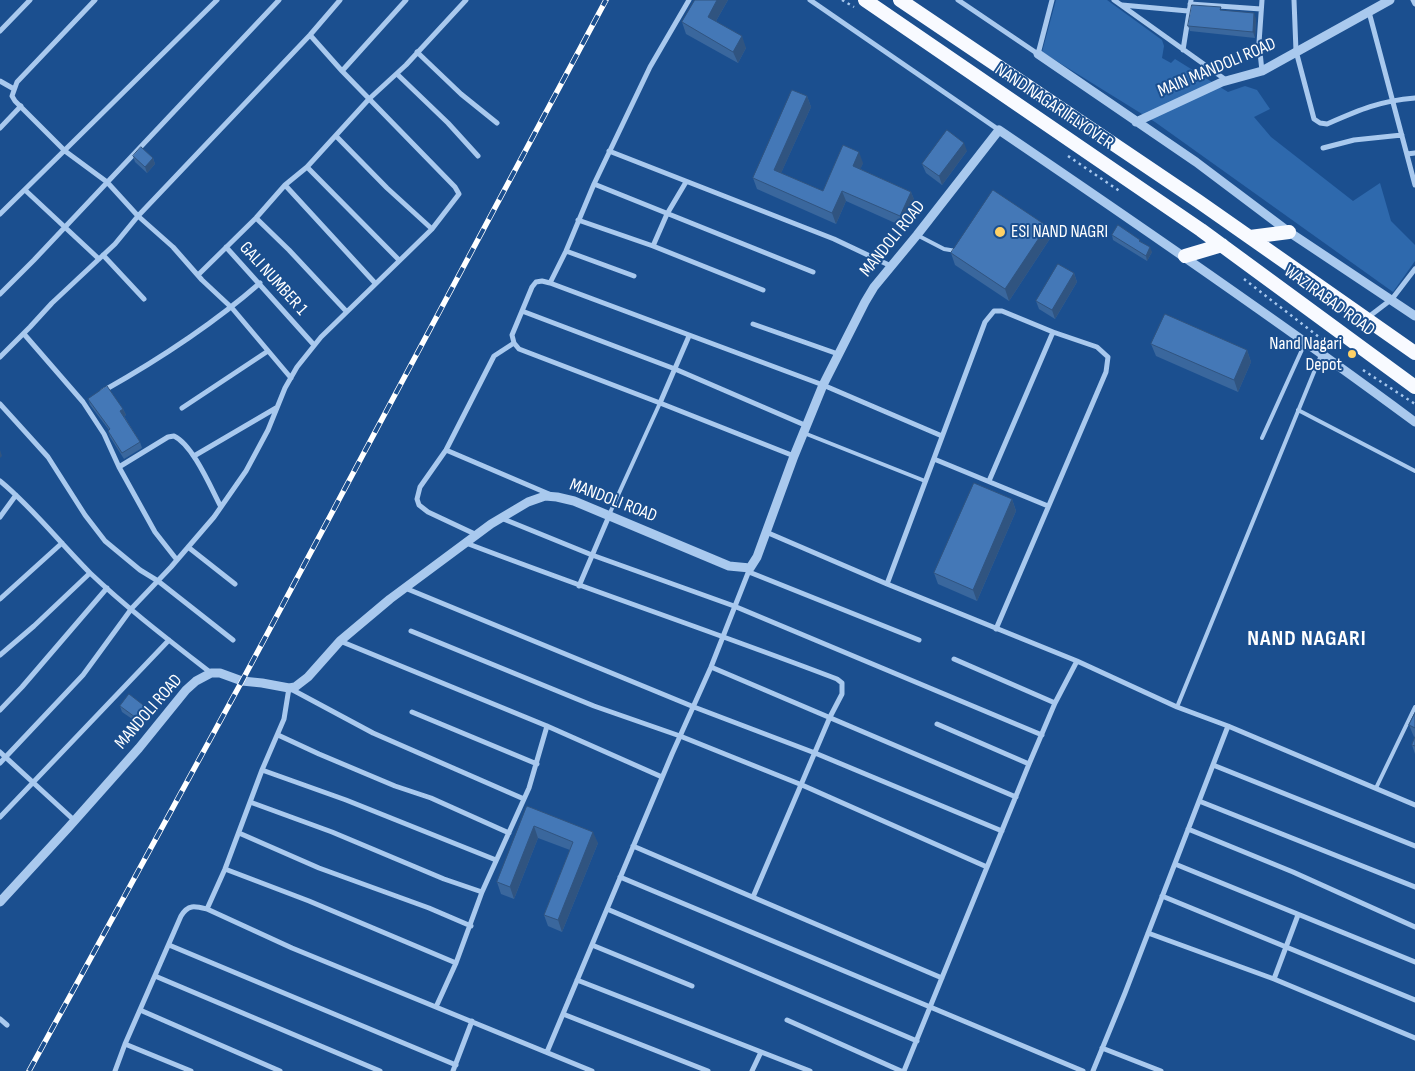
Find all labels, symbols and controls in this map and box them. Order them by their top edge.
street label: MAIN MANDOLI ROAD [1155,33,1279,103]
street label: NAND NAGARI FLYOVER [991,59,1117,155]
street label: MANDOLI ROAD [856,196,930,282]
place label: ESI NAND NAGRI [1011,221,1108,243]
marker: ESI NAND NAGRI [993,225,1007,239]
street label: GALI NUMBER 1 [234,238,312,320]
street label: WAZIRABAD ROAD [1279,261,1379,341]
place label: Nand Nagari Depot [1269,333,1342,376]
marker: Nand Nagari Depot [1346,348,1358,360]
street label: MANDOLI ROAD [566,474,660,528]
district label: NAND NAGARI [1246,626,1368,652]
street label: MANDOLI ROAD [111,670,187,754]

